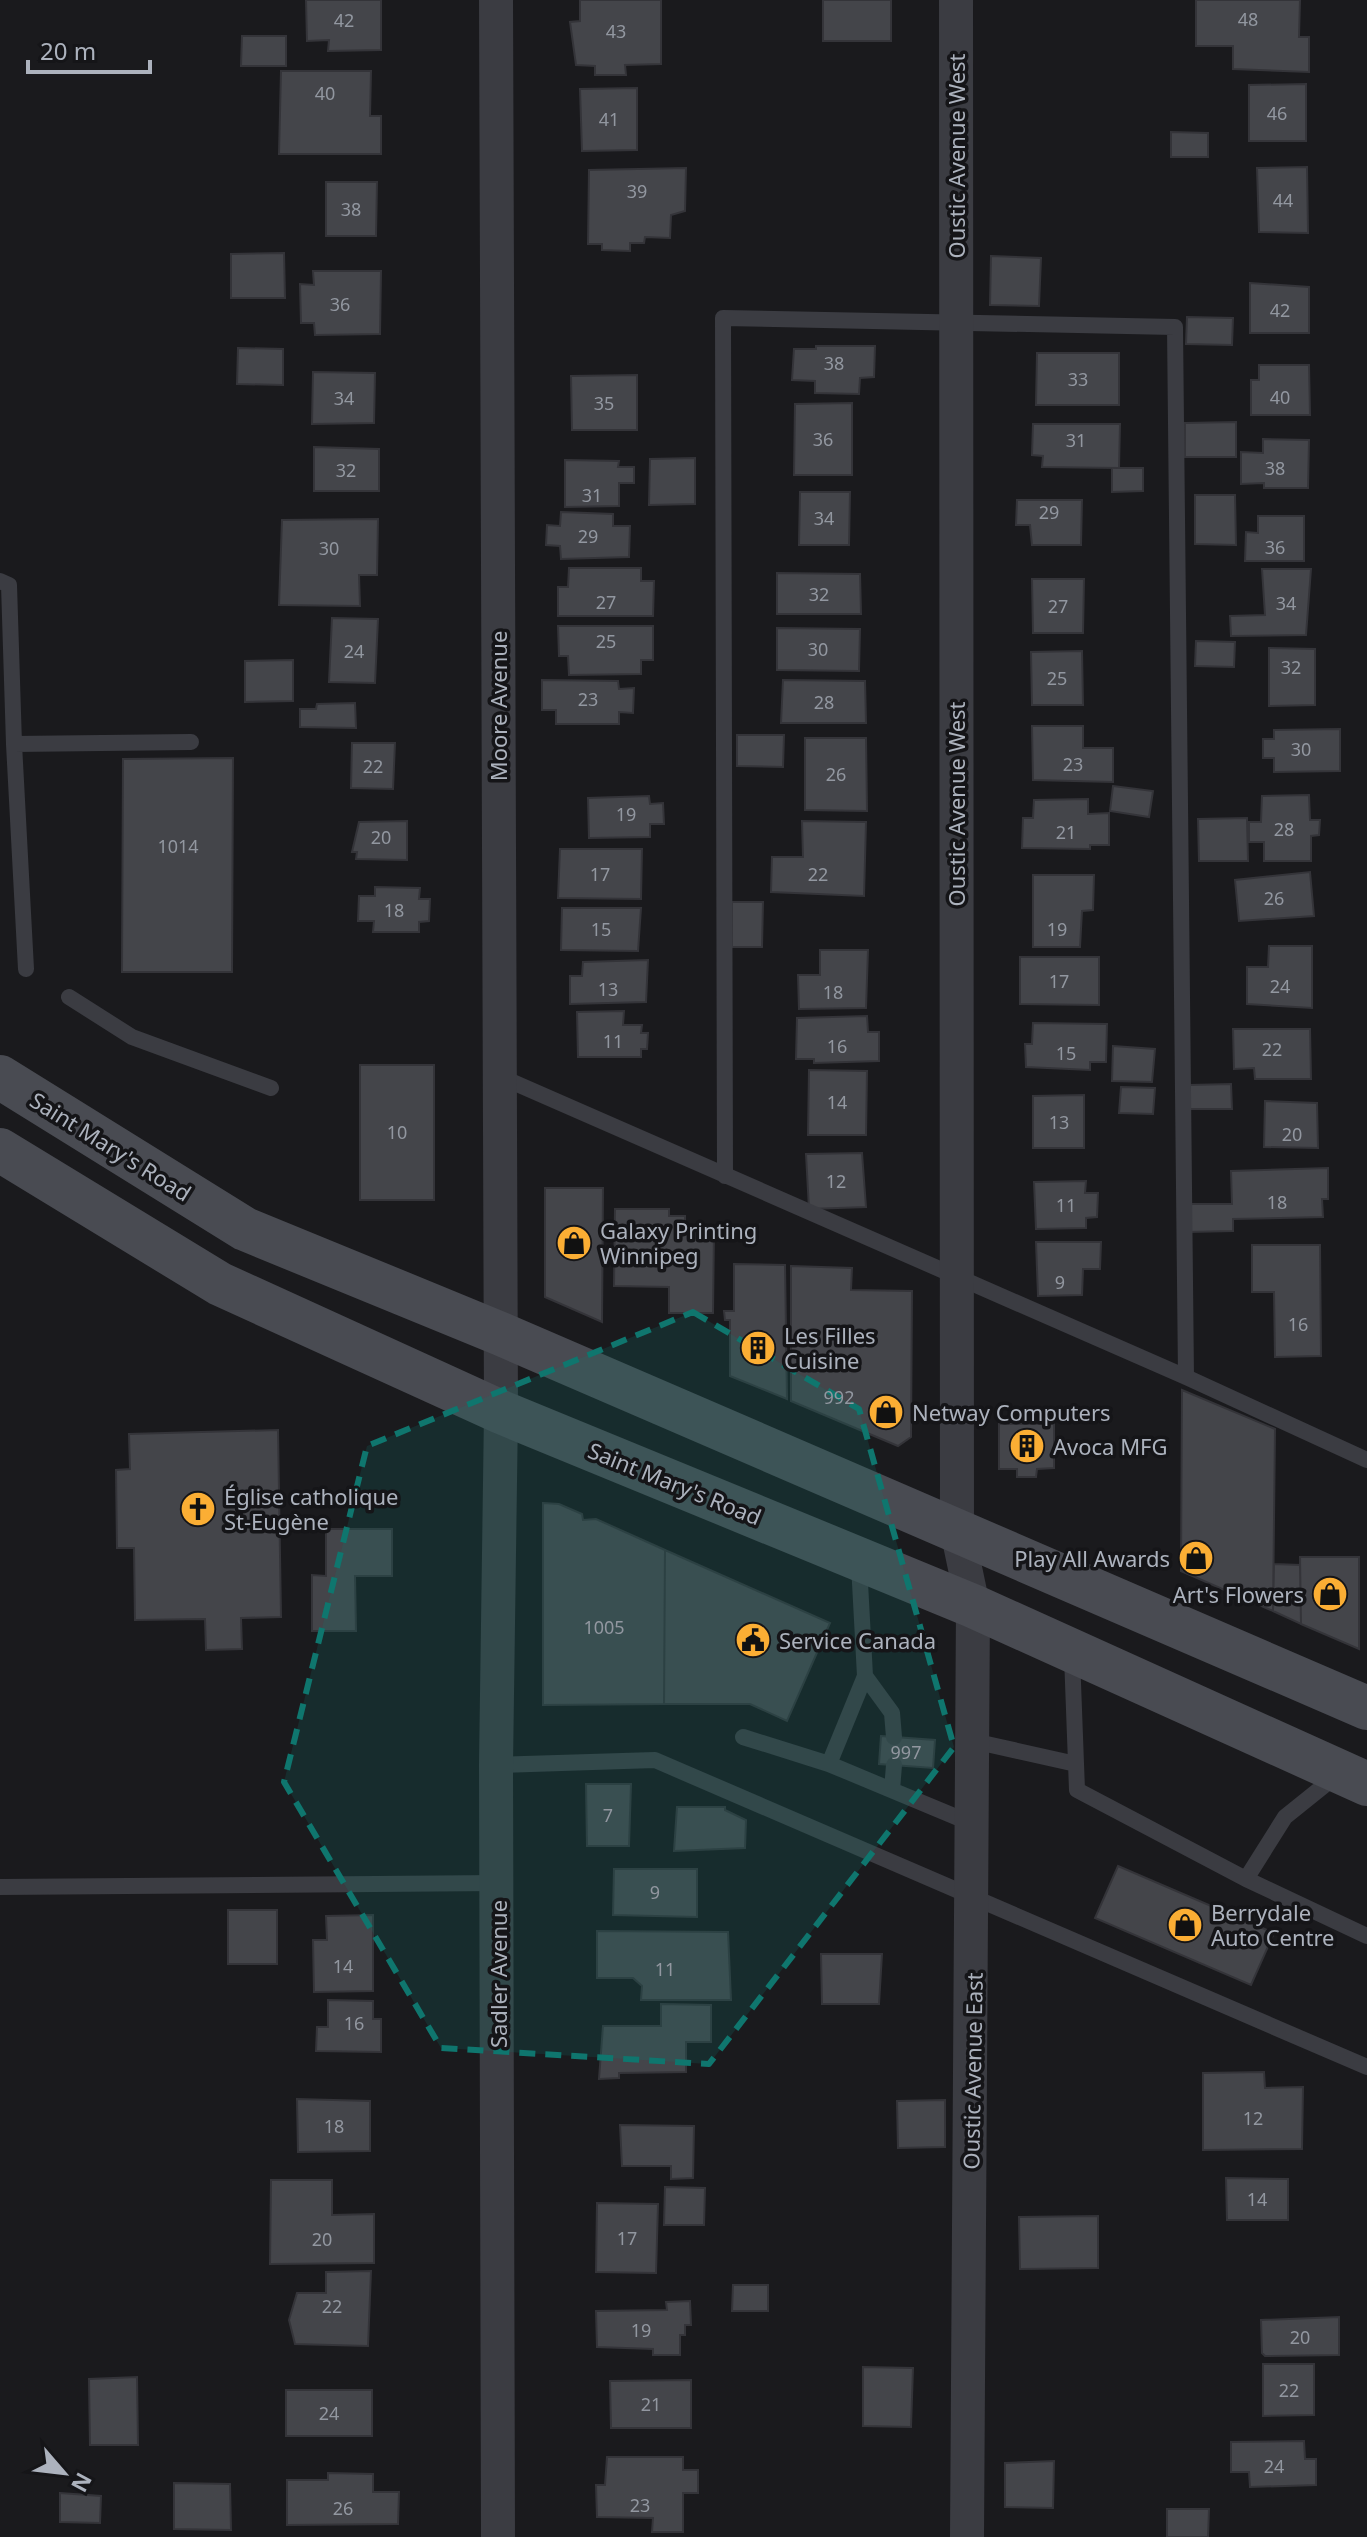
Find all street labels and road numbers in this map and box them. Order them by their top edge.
street label: Oustic Avenue West [941,53,971,259]
street label: Moore Avenue [483,631,513,781]
street label: Oustic Avenue West [941,701,971,907]
street label: Saint Mary's Road [25,1084,197,1208]
street label: Saint Mary's Road [584,1435,766,1531]
street label: Sadler Avenue [483,1900,513,2048]
street label: Oustic Avenue East [955,1972,989,2170]

